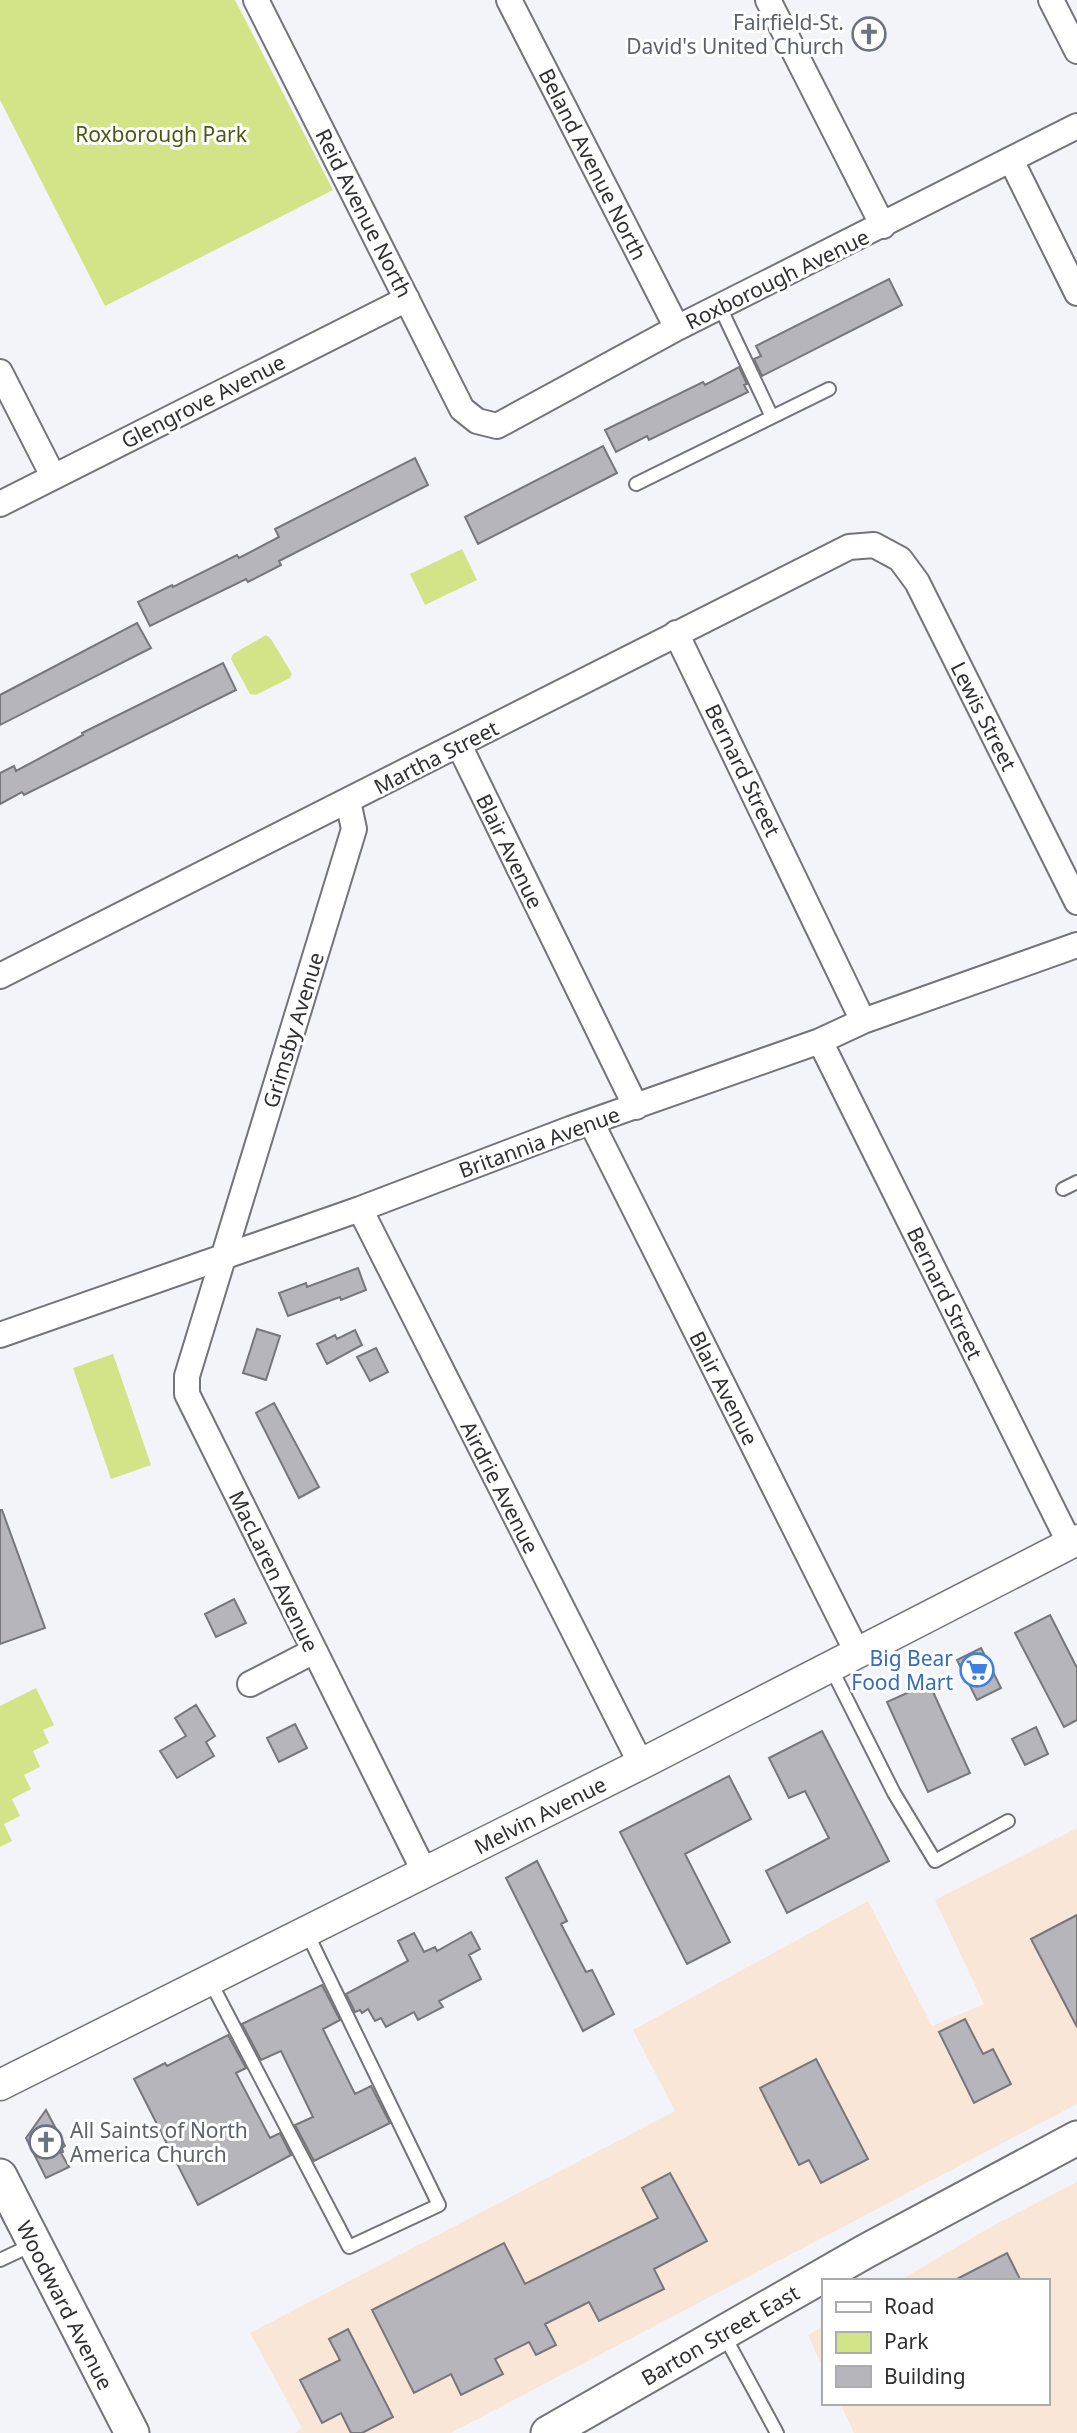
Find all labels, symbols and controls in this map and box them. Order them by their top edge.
place label: Fairfield-St. David's United Church [626,8,844,60]
church icon: Fairfield-St. David's United Church [850,15,888,53]
street label: Beland Avenue North [533,64,653,264]
park label: Roxborough Park [75,120,248,148]
street label: Reid Avenue North [309,124,419,302]
street label: Roxborough Avenue [680,222,874,336]
street label: Glengrove Avenue [116,348,290,454]
street label: Lewis Street [945,657,1024,776]
street label: Bernard Street [699,699,787,841]
street label: Martha Street [369,713,503,800]
street label: Blair Avenue [470,789,550,913]
street label: Grimsby Avenue [256,949,330,1111]
street label: Britannia Avenue [455,1100,623,1184]
street label: Bernard Street [901,1222,989,1364]
street label: Blair Avenue [683,1326,765,1450]
street label: Airdrie Avenue [455,1416,545,1558]
street label: MacLaren Avenue [223,1486,325,1656]
place label: Big Bear Food Mart [851,1644,953,1696]
supermarket icon: Big Bear Food Mart [958,1651,996,1689]
street label: Melvin Avenue [469,1770,611,1860]
place label: All Saints of North America Church [70,2116,248,2168]
church icon: All Saints of North America Church [27,2123,65,2161]
street label: Woodward Avenue [10,2216,120,2394]
street label: Barton Street East [636,2278,804,2392]
legend [822,2279,1049,2405]
text: Road [884,2292,934,2320]
text: Park [884,2327,929,2355]
text: Building [884,2362,966,2390]

